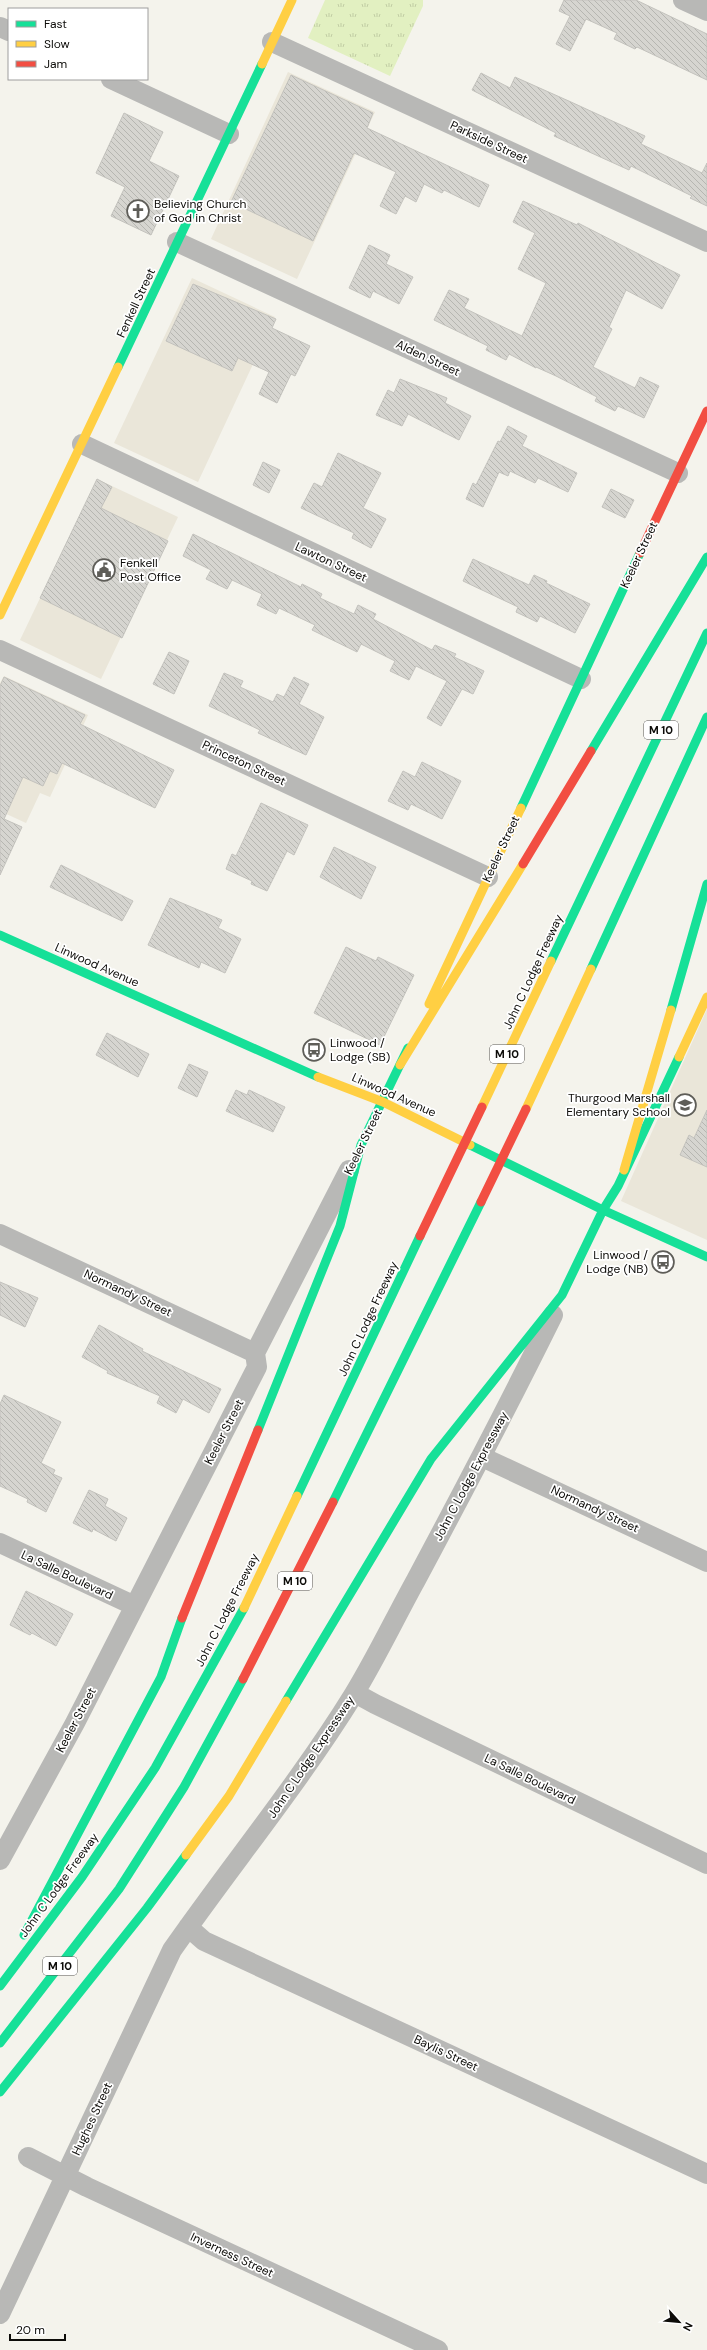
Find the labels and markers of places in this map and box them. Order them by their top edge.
place label: Believing Church of God in Christ [154,196,247,226]
church icon: Believing Church of God in Christ [125,198,151,224]
place label: Fenkell Post Office [120,555,181,585]
public building icon: Fenkell Post Office [91,557,117,583]
place label: Linwood / Lodge (SB) [330,1035,390,1065]
bus stop icon: Linwood / Lodge (SB) [301,1037,327,1063]
place label: Thurgood Marshall Elementary School [566,1090,670,1120]
school or university icon: Thurgood Marshall Elementary School [672,1092,698,1118]
place label: Linwood / Lodge (NB) [586,1247,648,1277]
bus stop icon: Linwood / Lodge (NB) [650,1249,676,1275]

